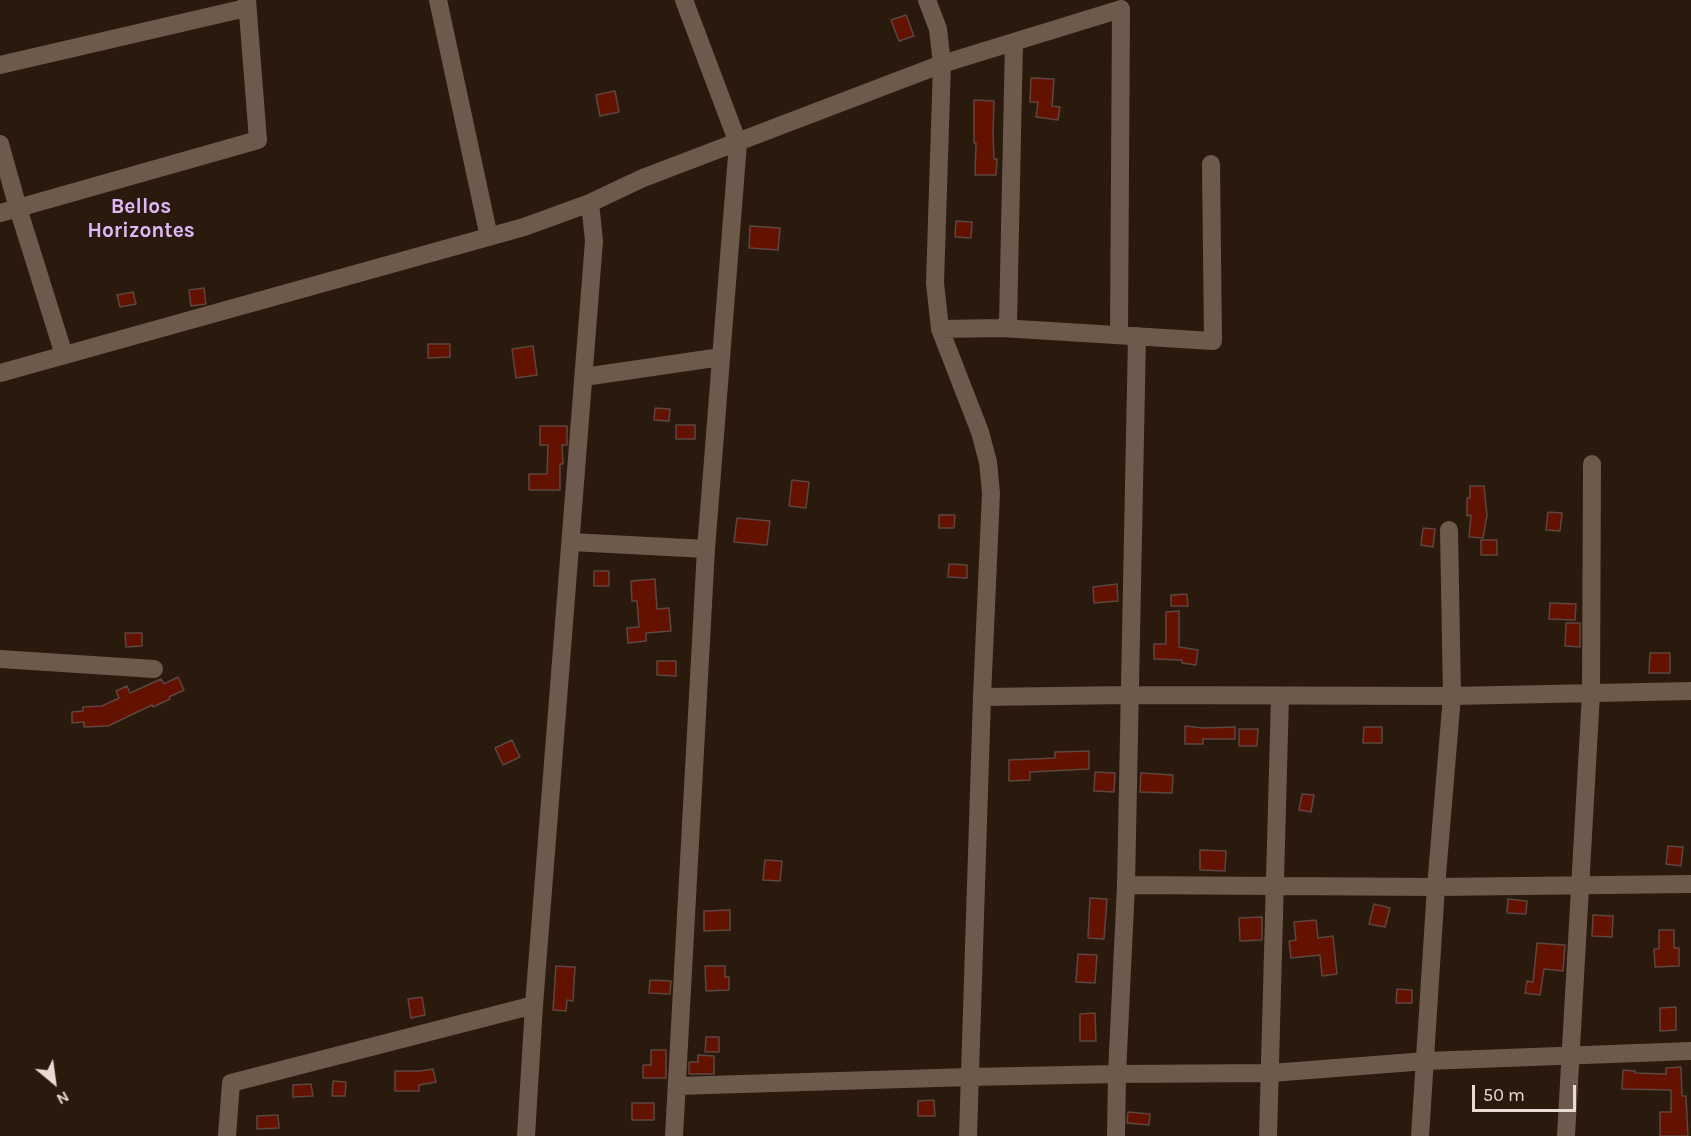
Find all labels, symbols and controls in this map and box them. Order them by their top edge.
district label: Bellos Horizontes [87,194,195,244]
north arrow [24,1052,84,1112]
scale bar [1475,1073,1578,1111]
text: 50 m [1483,1084,1525,1106]
text: N [53,1087,73,1109]

